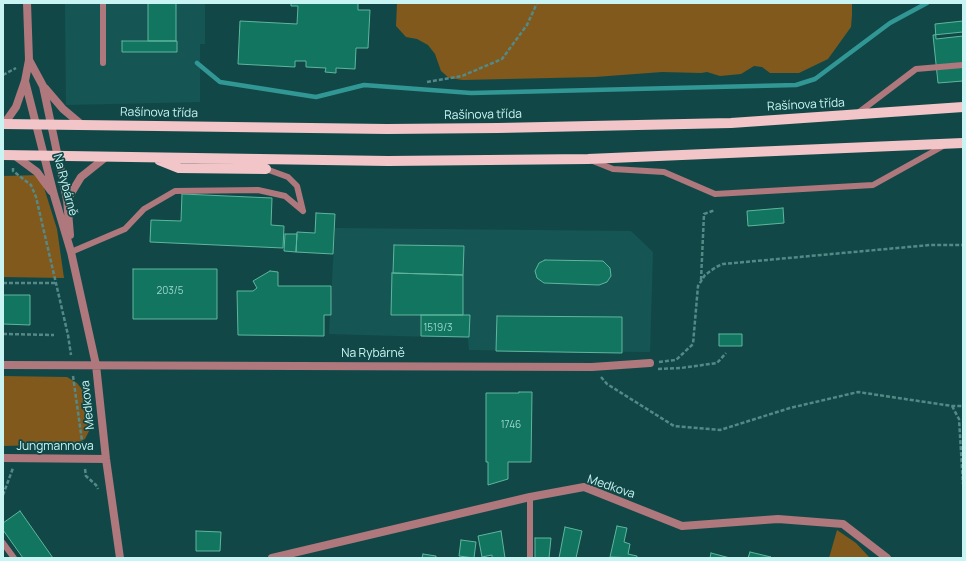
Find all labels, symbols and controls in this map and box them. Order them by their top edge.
street label: Rašínova třída [767,96,845,114]
street label: Rašínova třída [120,105,198,121]
street label: Rašínova třída [444,107,522,123]
street label: Na Rybárně [50,153,80,217]
house number: 203/5 [157,285,183,297]
house number: 1519/3 [423,322,453,334]
street label: Na Rybárně [341,347,405,361]
street label: Medkova [78,380,98,430]
house number: 1746 [501,419,521,431]
street label: Jungmannova [16,440,94,454]
street label: Medkova [585,472,637,502]

